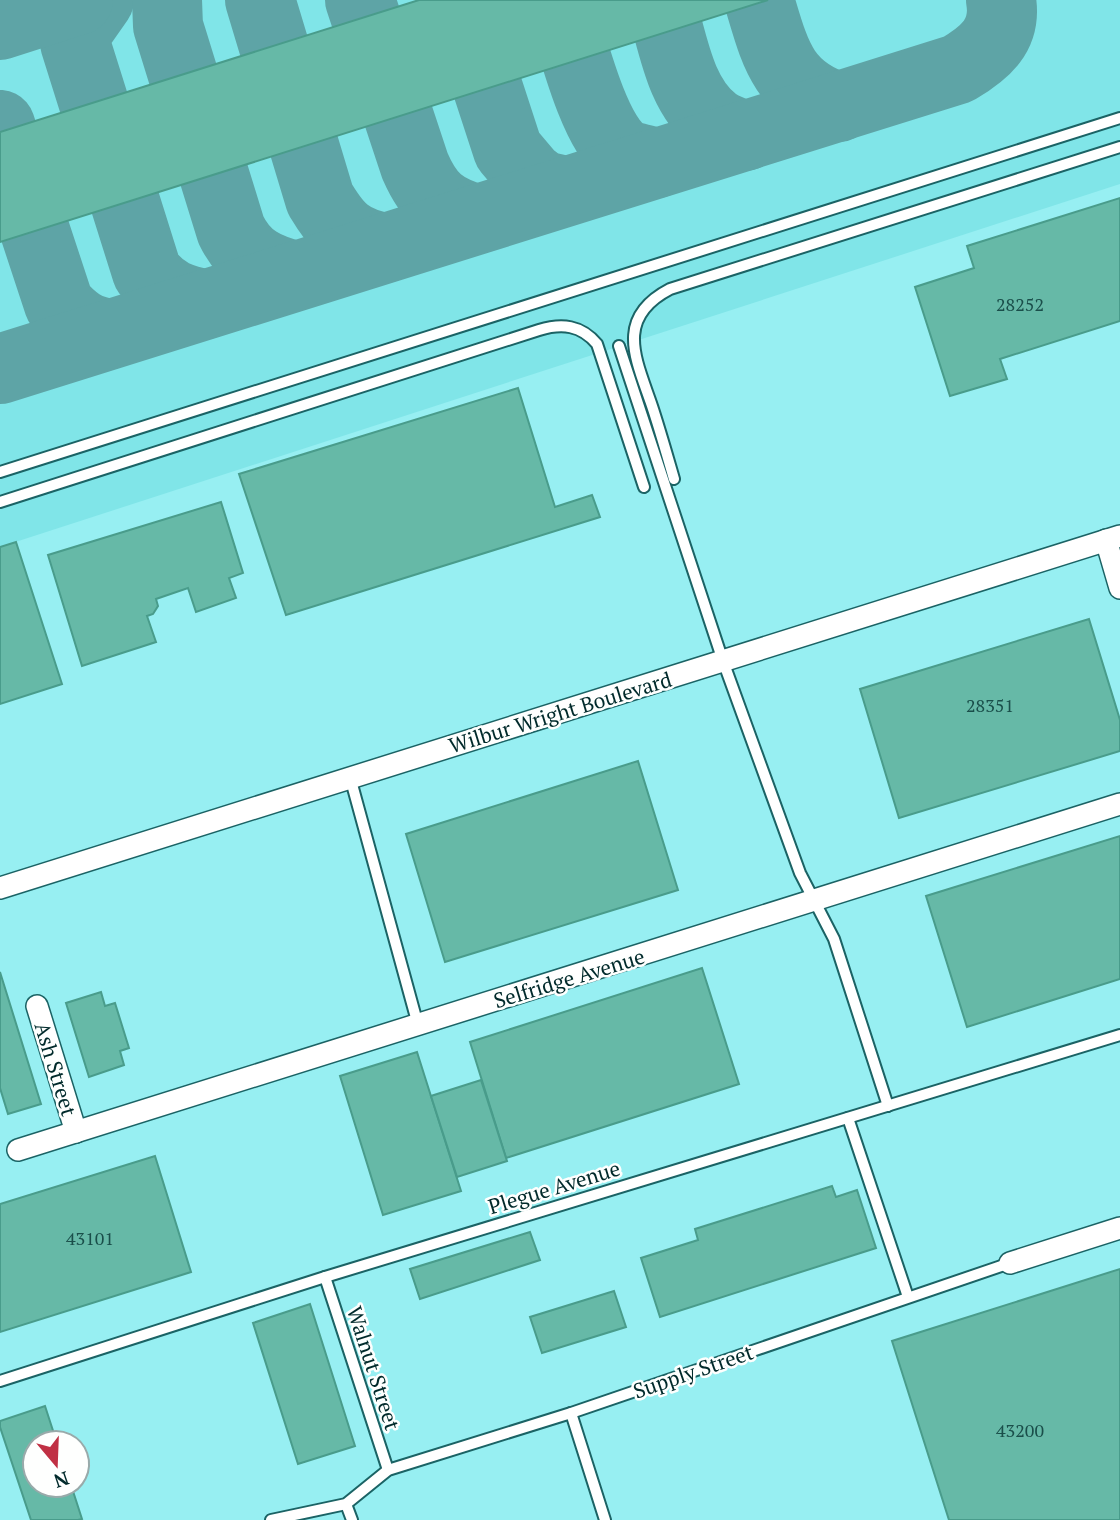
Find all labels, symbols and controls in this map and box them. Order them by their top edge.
house number: 28252 [996,292,1044,316]
street label: Wilbur Wright Boulevard [445,665,675,759]
house number: 28351 [966,693,1014,717]
street label: Selfridge Avenue [490,942,648,1014]
street label: Ash Street [28,1019,84,1120]
street label: Plegue Avenue [485,1154,623,1220]
house number: 43101 [66,1226,114,1250]
street label: Walnut Street [341,1303,407,1434]
street label: Supply Street [629,1337,757,1405]
house number: 43200 [996,1418,1044,1442]
north arrow [21,1429,91,1499]
text: N [50,1466,73,1495]

